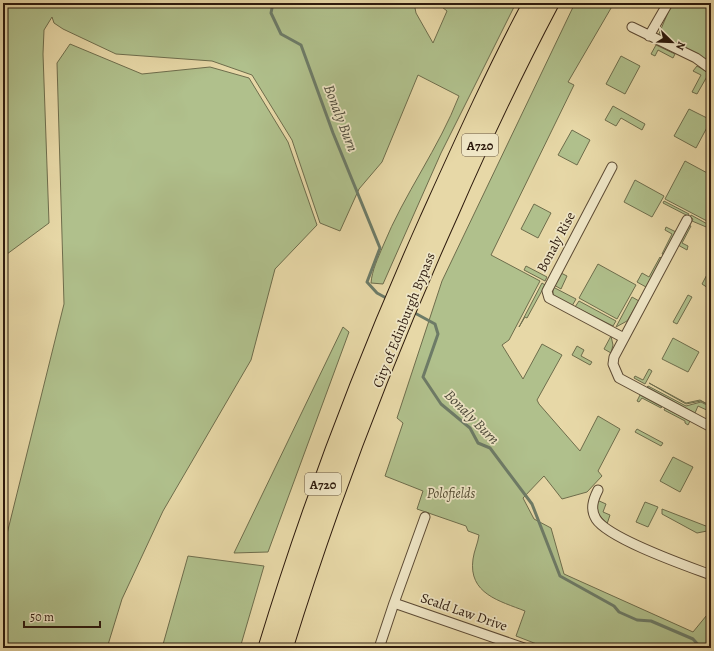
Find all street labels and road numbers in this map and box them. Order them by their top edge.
road number: A720 [462,134,498,156]
street label: Bonaly Rise [532,208,580,276]
street label: City of Edinburgh Bypass [368,249,440,391]
road number: A720 [305,473,341,495]
street label: Scald Law Drive [418,588,510,636]

